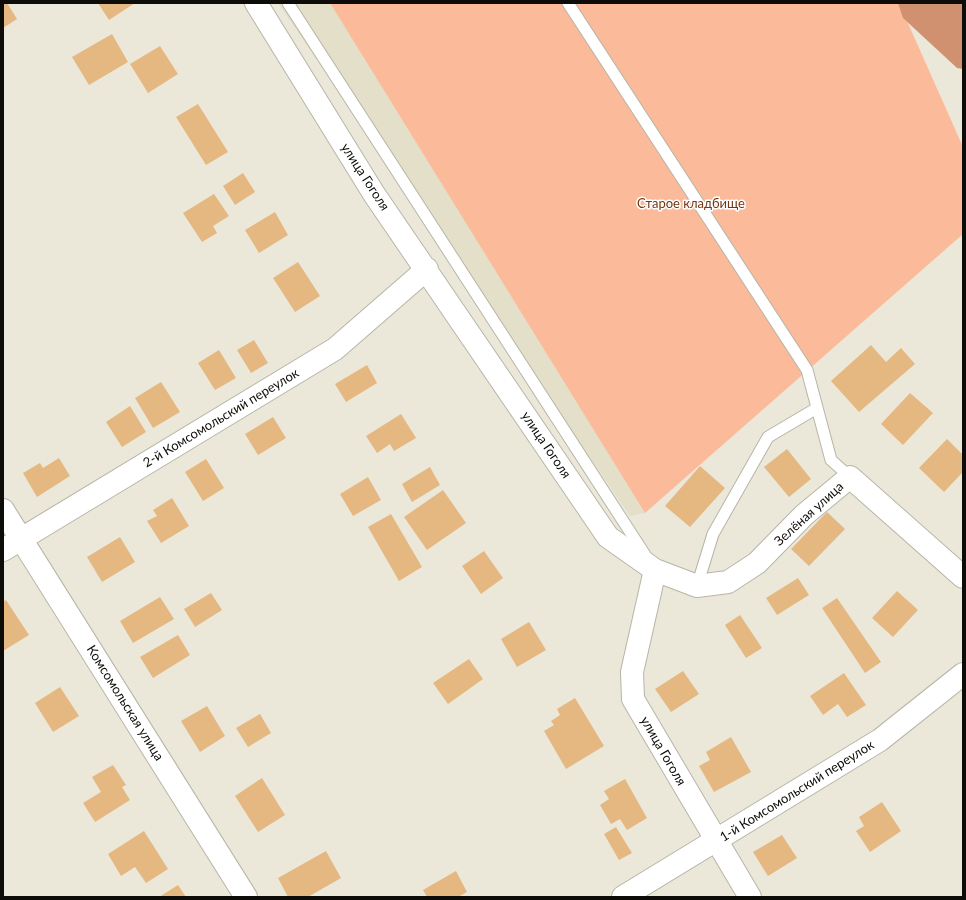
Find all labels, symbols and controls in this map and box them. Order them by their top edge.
street label: улица Гоголя [337,140,393,214]
park label: Старое кладбище [637,196,745,212]
street label: 2-й Комсомольский переулок [140,365,302,471]
street label: улица Гоголя [518,409,574,481]
street label: Зелёная улица [771,479,847,549]
street label: Комсомольская улица [83,642,167,764]
street label: улица Гоголя [637,714,689,788]
street label: 1-й Комсомольский переулок [717,737,877,845]

